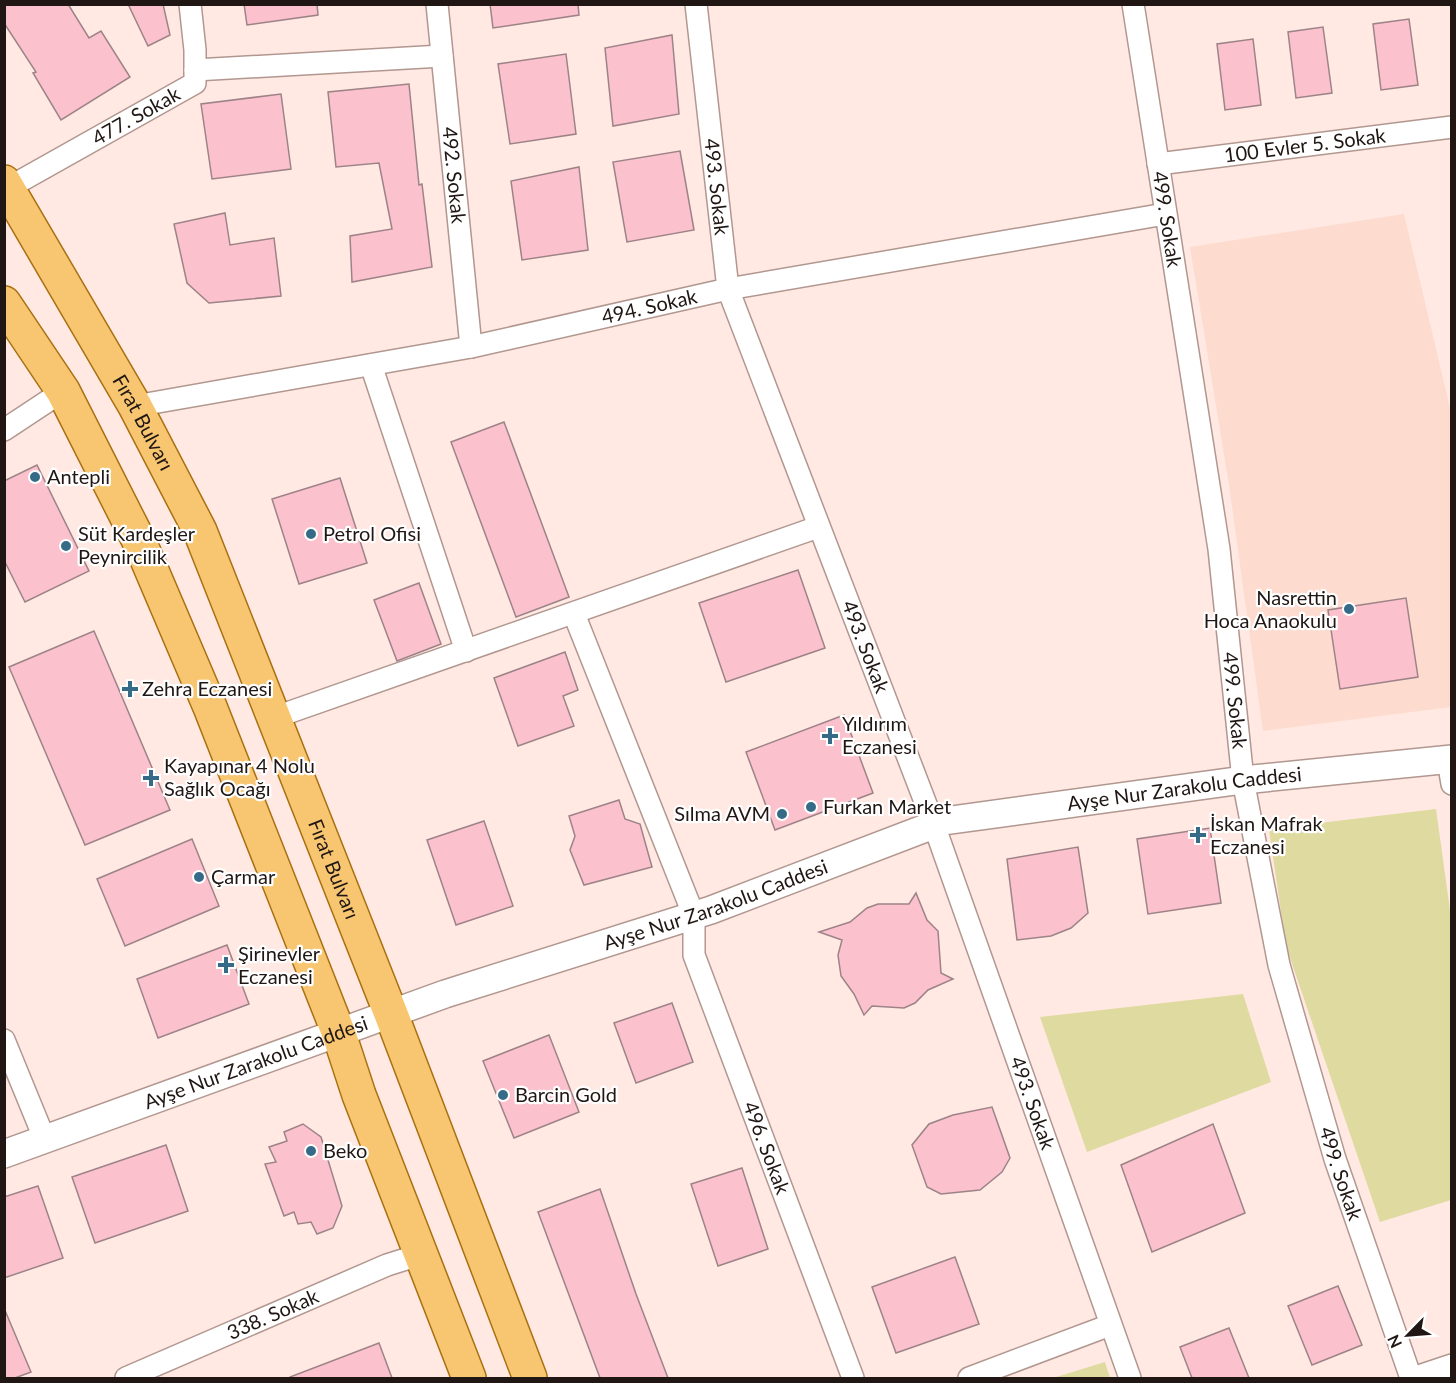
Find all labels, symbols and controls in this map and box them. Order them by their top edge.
street label: 477. Sokak [87,81,185,149]
street label: 100 Evler 5. Sokak [1223,122,1388,167]
street label: 492. Sokak [438,126,472,225]
street label: 493. Sokak [700,137,735,237]
street label: 499. Sokak [1149,169,1188,270]
street label: 494. Sokak [599,283,700,328]
street label: Fırat Bulvarı [108,370,179,474]
place label: Antepli [47,464,110,488]
marker: Antepli [28,470,42,484]
place label: Süt Kardeşler Peynircilik [78,521,196,568]
place label: Petrol Ofisi [323,521,421,545]
marker: Petrol Ofisi [304,527,318,541]
marker: Süt Kardeşler Peynircilik [59,539,73,553]
place label: Nasrettin Hoca Anaokulu [1204,585,1337,632]
street label: 493. Sokak [838,597,895,697]
marker: Nasrettin Hoca Anaokulu [1342,602,1356,616]
street label: 499. Sokak [1219,651,1253,751]
place label: Zehra Eczanesi [142,676,272,700]
marker: Zehra Eczanesi [123,682,137,696]
place label: Yıldırım Eczanesi [842,711,917,758]
marker: Yıldırım Eczanesi [823,729,837,743]
place label: Kayapınar 4 Nolu Sağlık Ocağı [164,753,315,800]
street label: Ayşe Nur Zarakolu Caddesi [1065,761,1303,815]
marker: Kayapınar 4 Nolu Sağlık Ocağı [142,769,160,787]
place label: Furkan Market [823,794,951,818]
marker: Furkan Market [804,800,818,814]
place label: Sılma AVM [674,801,770,825]
marker: Sılma AVM [775,807,789,821]
place label: İskan Mafrak Eczanesi [1210,811,1323,858]
street label: Fırat Bulvarı [304,815,365,922]
marker: İskan Mafrak Eczanesi [1191,828,1205,842]
street label: Ayşe Nur Zarakolu Caddesi [600,854,831,954]
place label: Çarmar [211,864,276,888]
marker: Çarmar [192,870,206,884]
place label: Şirinevler Eczanesi [238,941,321,988]
marker: Şirinevler Eczanesi [219,958,233,972]
street label: Ayşe Nur Zarakolu Caddesi [140,1010,371,1113]
street label: 493. Sokak [1006,1053,1061,1153]
place label: Barcin Gold [515,1082,617,1106]
marker: Barcin Gold [496,1088,510,1102]
street label: 496. Sokak [739,1098,796,1198]
street label: 499. Sokak [1315,1124,1369,1224]
place label: Beko [323,1138,367,1162]
marker: Beko [304,1144,318,1158]
street label: 338. Sokak [223,1283,323,1344]
north arrow [1378,1305,1438,1365]
text: N [1383,1332,1405,1351]

